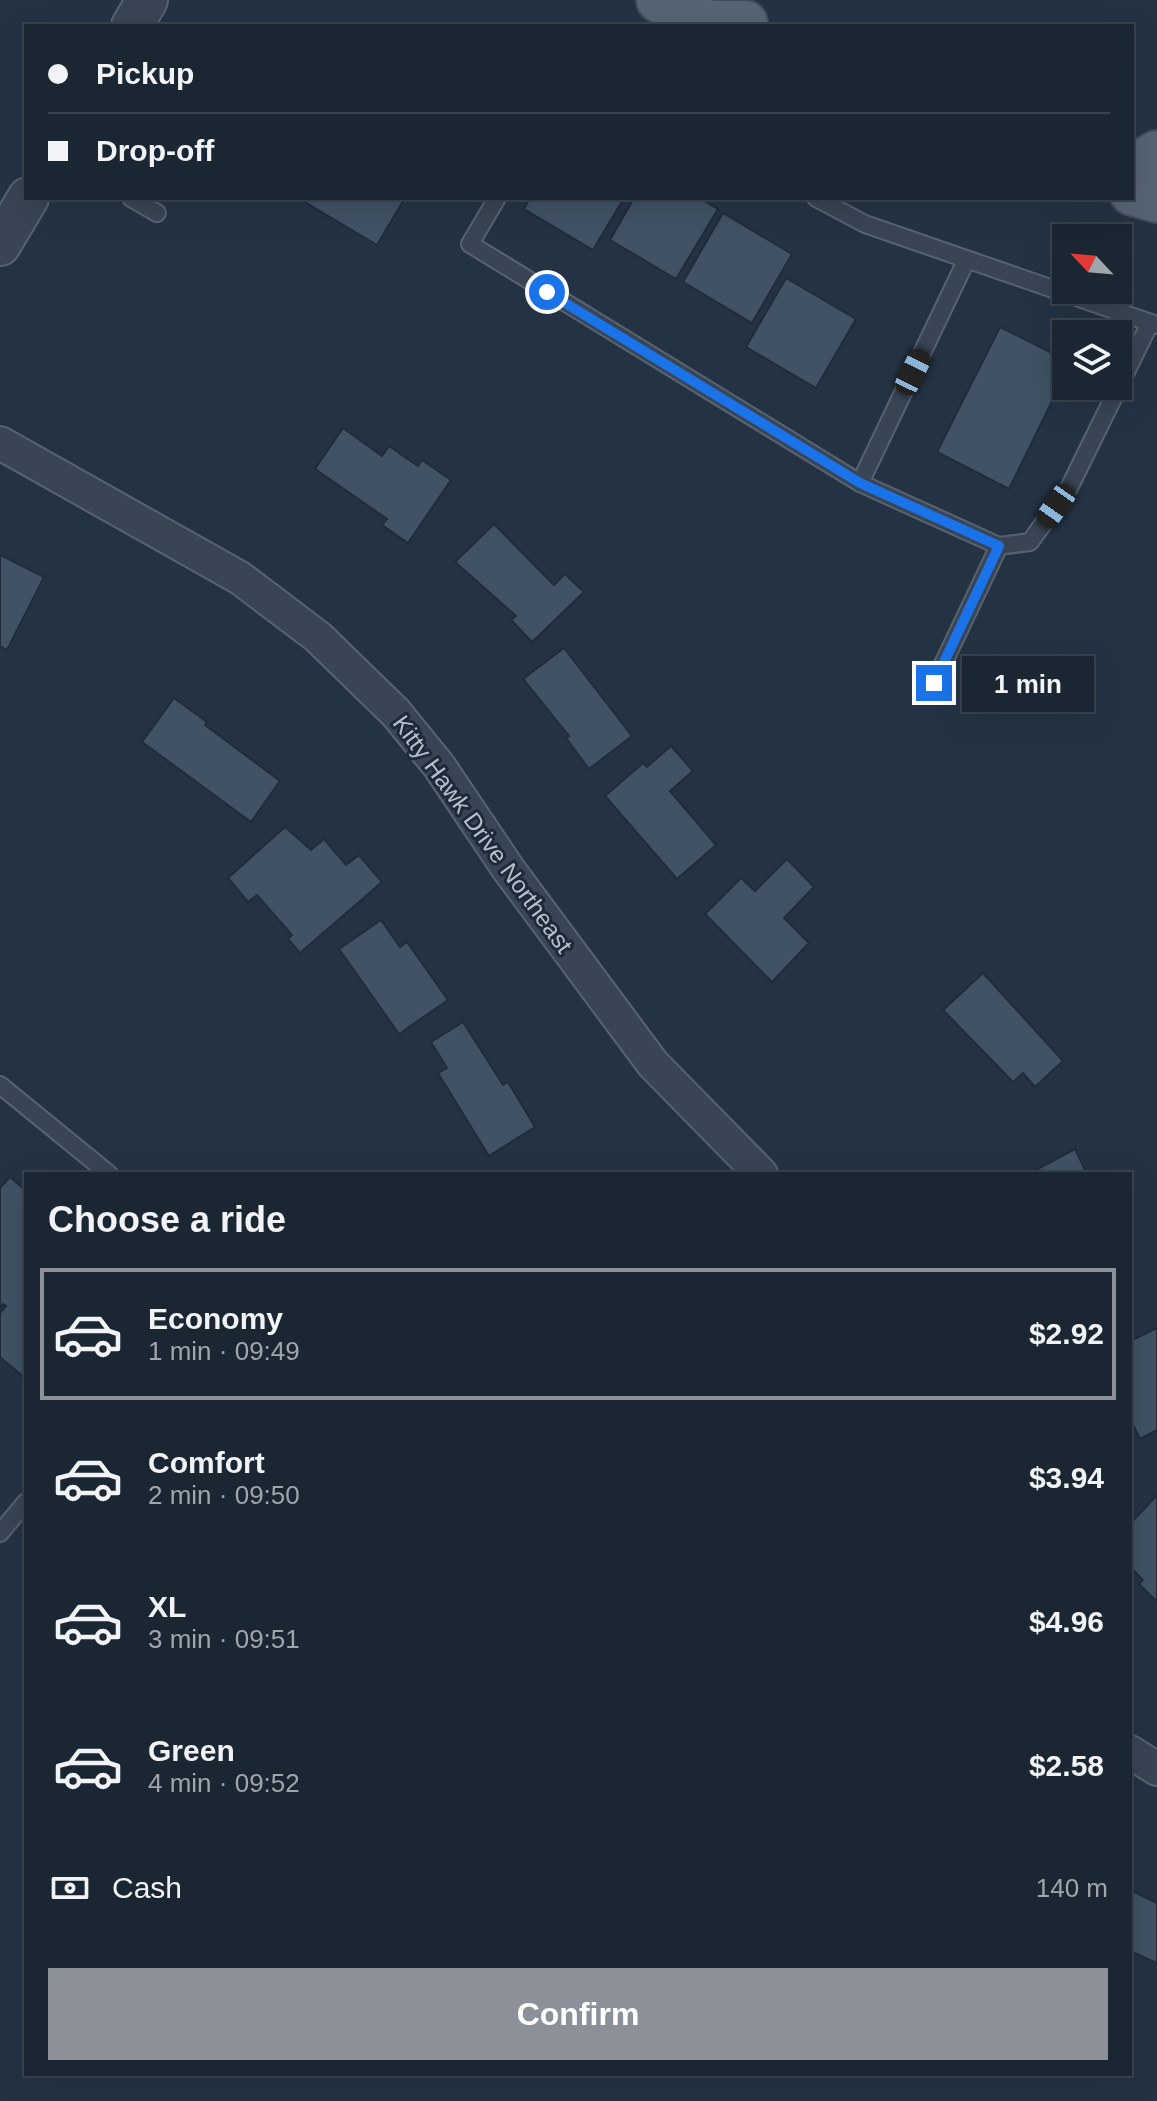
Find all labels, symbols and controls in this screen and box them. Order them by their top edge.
text: Pickup [96,57,194,90]
text: Drop-off [96,134,214,167]
north arrow [1052,224,1132,304]
map controls [1052,224,1132,400]
route start [529,274,565,310]
button: layers [1052,320,1132,400]
car [892,345,934,399]
car [1032,479,1080,533]
callout: 1 min [962,655,1094,711]
route end [916,665,952,701]
text: 1 min [994,669,1062,699]
street label: Kitty Hawk Drive Northeast [388,710,578,958]
text: Choose a ride [48,1199,286,1240]
icon: car [52,1298,124,1370]
text: Economy [148,1302,283,1335]
text: $2.92 [1029,1317,1104,1350]
text: 1 min · 09:49 [148,1336,300,1366]
icon: car [52,1442,124,1514]
text: Comfort [148,1446,265,1479]
text: $3.94 [1029,1461,1104,1494]
text: 2 min · 09:50 [148,1480,300,1510]
icon: car [52,1586,124,1658]
text: XL [148,1590,186,1623]
text: $4.96 [1029,1605,1104,1638]
text: 3 min · 09:51 [148,1624,300,1654]
icon: car [52,1730,124,1802]
text: Green [148,1734,235,1767]
text: $2.58 [1029,1749,1104,1782]
text: 4 min · 09:52 [148,1768,300,1798]
icon: cash [48,1866,92,1910]
text: Cash [112,1871,182,1904]
text: 140 m [1036,1873,1108,1903]
button: Confirm [48,1968,1108,2060]

